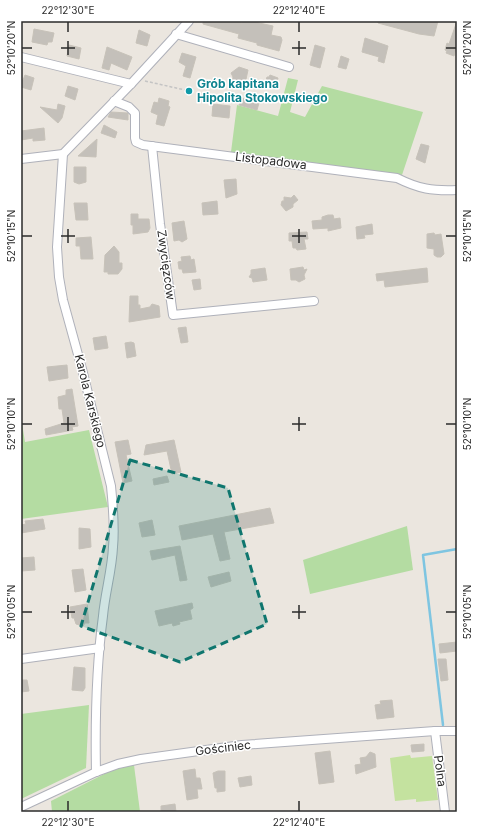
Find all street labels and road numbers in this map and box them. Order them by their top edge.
street label: Listopadowa [234,149,308,172]
street label: Zwycięzców [154,229,179,301]
street label: Karola Karskiego [72,352,109,449]
street label: Gościniec [194,737,252,758]
street label: Polna [431,754,450,788]

